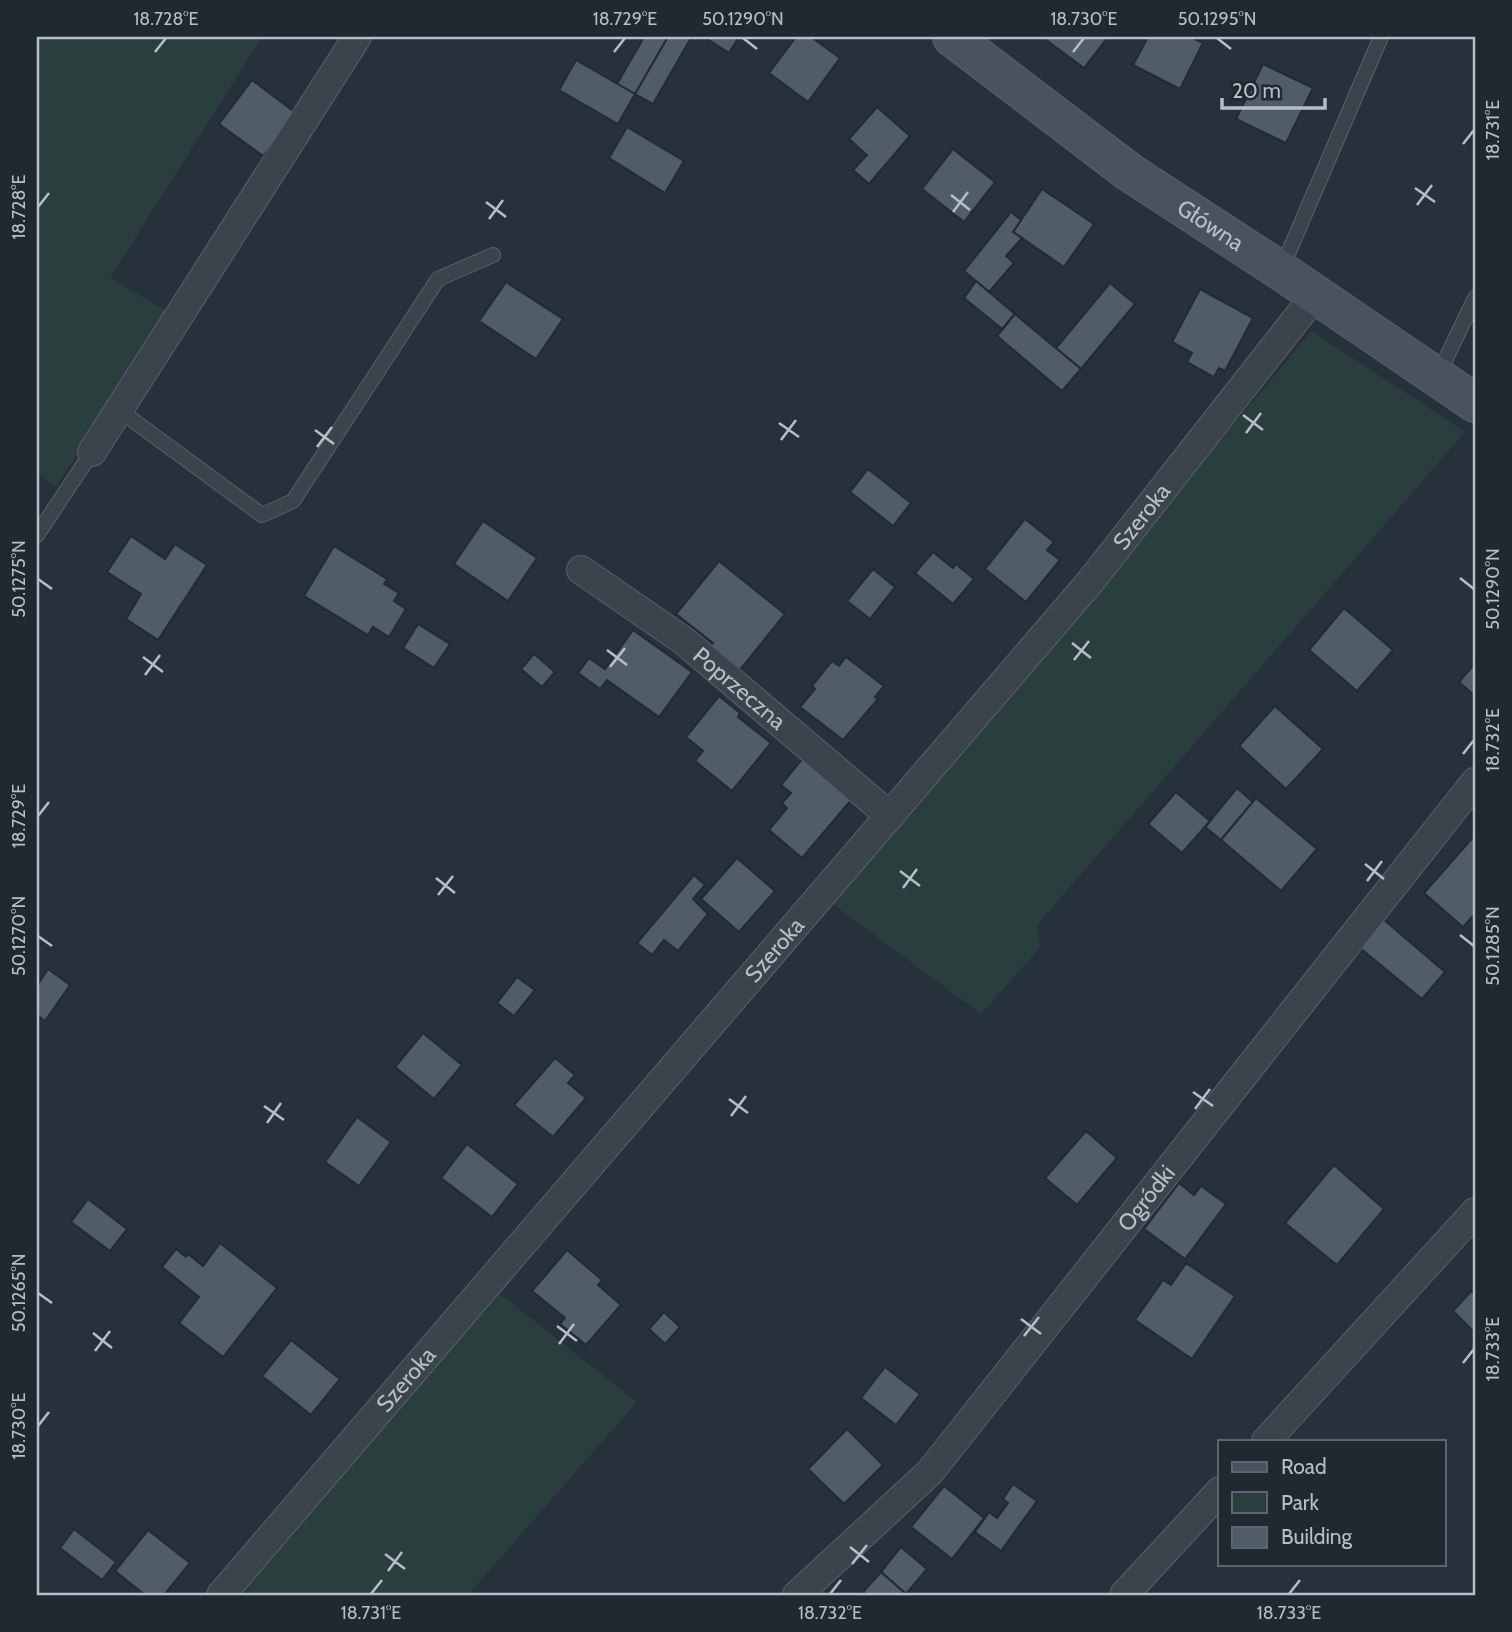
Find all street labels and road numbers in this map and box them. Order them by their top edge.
street label: Główna [1172,193,1249,257]
street label: Szeroka [1107,478,1176,555]
street label: Poprzeczna [687,641,792,736]
street label: Szeroka [739,912,810,988]
street label: Ogródki [1111,1159,1181,1237]
street label: Szeroka [370,1341,441,1418]

